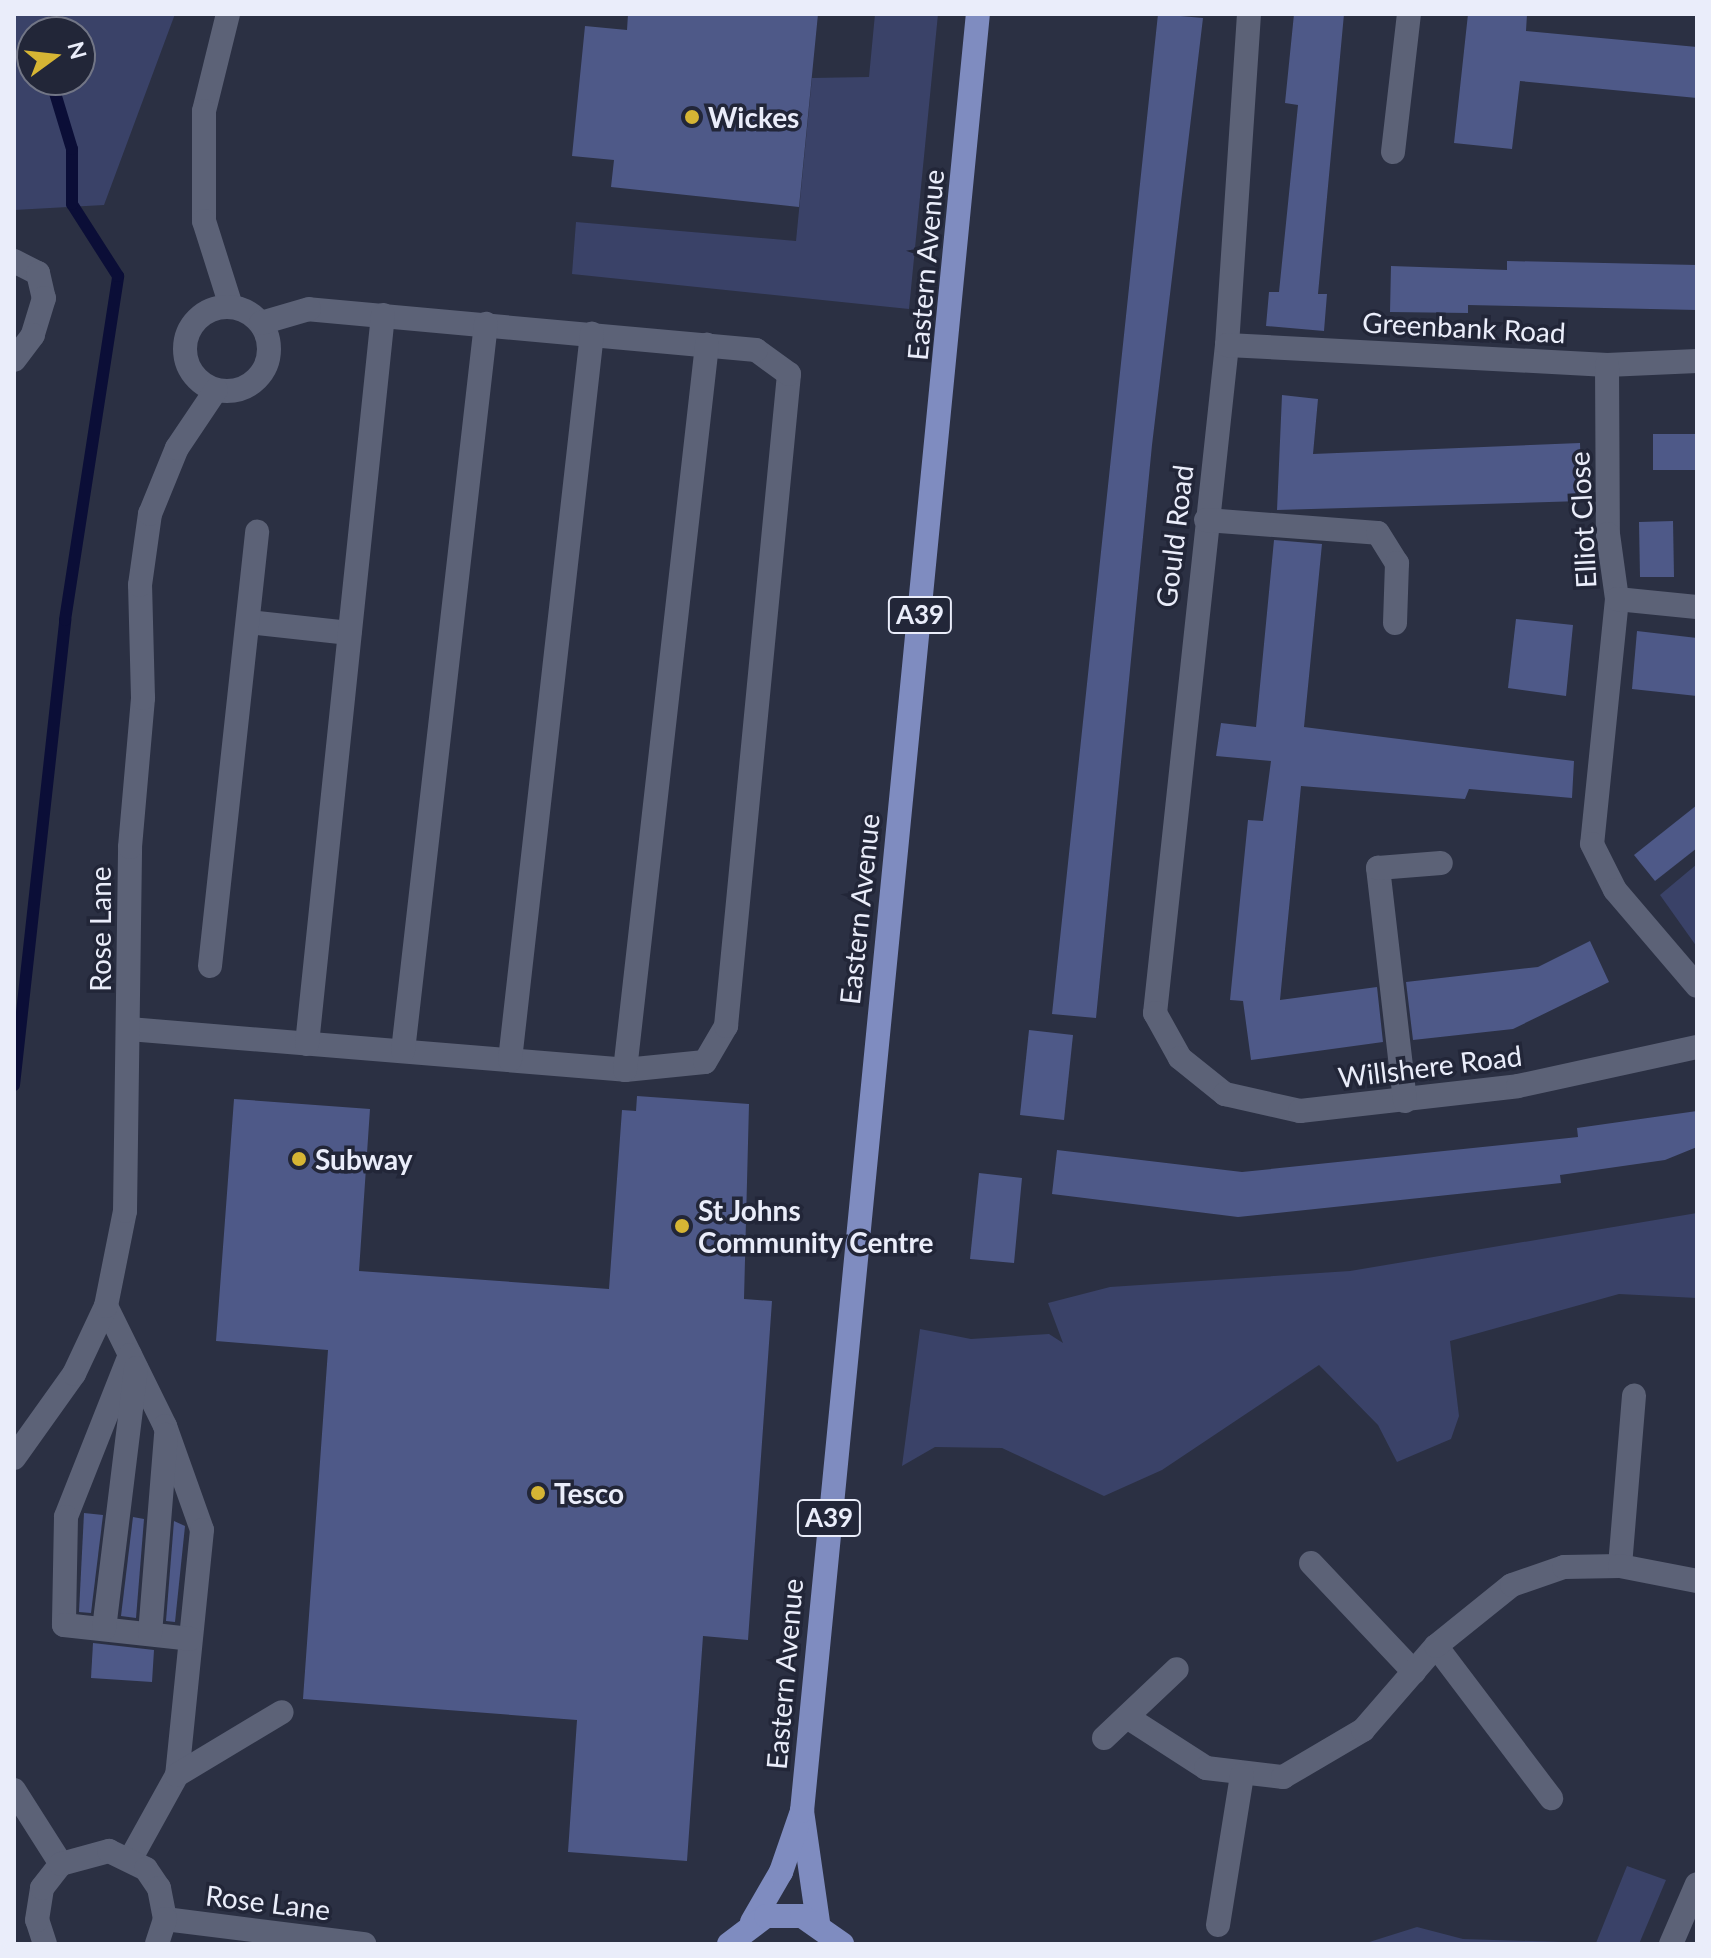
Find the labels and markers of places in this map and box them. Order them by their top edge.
place label: Wickes [708,100,799,134]
marker: Wickes [683,108,701,126]
place label: Subway [315,1142,412,1176]
marker: Subway [290,1150,308,1168]
place label: St Johns Community Centre [698,1193,934,1259]
marker: St Johns Community Centre [673,1217,691,1235]
place label: Tesco [554,1476,624,1510]
marker: Tesco [529,1484,547,1502]

